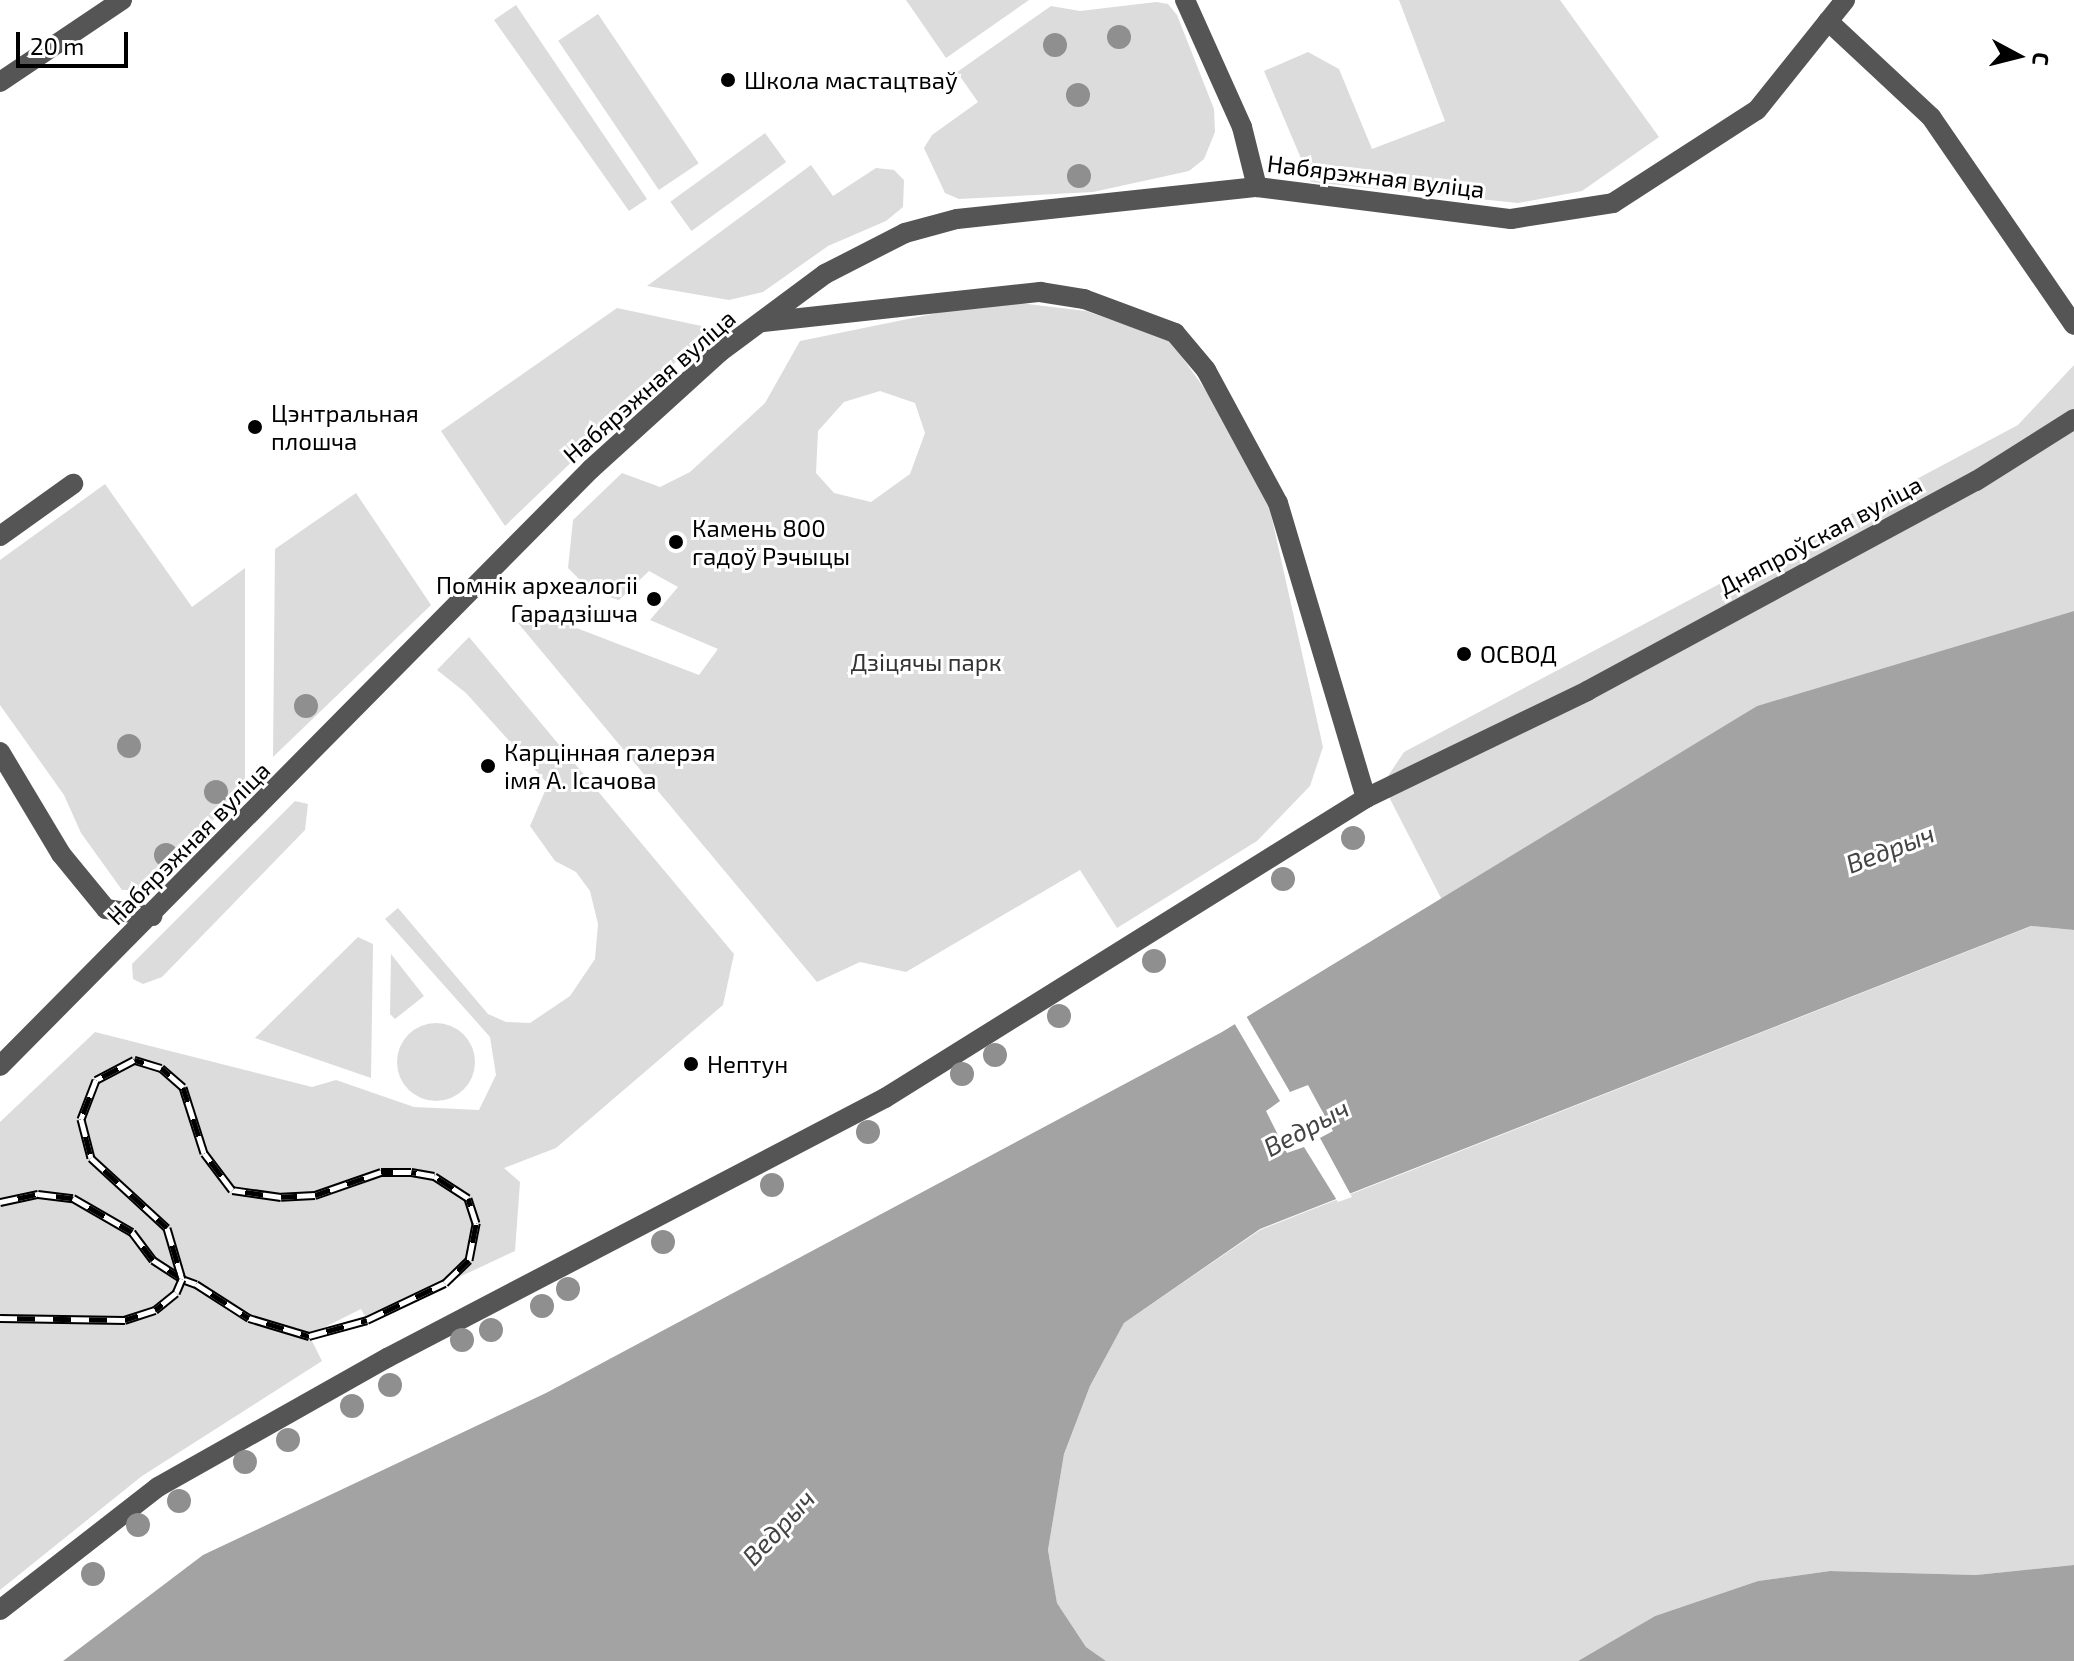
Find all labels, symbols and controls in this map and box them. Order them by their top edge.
scale bar [20,16,132,66]
north arrow [1978,16,2058,96]
text: 20 m [30,31,84,60]
text: С [2028,51,2056,67]
place label: Школа мастацтваў [744,66,958,94]
marker: Школа мастацтваў [719,71,737,89]
street label: Набярэжная вуліца [1266,148,1486,204]
street label: Набярэжная вуліца [557,303,741,469]
place label: Цэнтральная плошча [271,399,419,455]
marker: Цэнтральная плошча [246,418,264,436]
street label: Дняпроўская вуліца [1713,469,1927,601]
place label: Камень 800 гадоў Рэчыцы [692,514,850,570]
marker: Камень 800 гадоў Рэчыцы [667,533,685,551]
place label: Помнік археалогіі Гарадзішча [436,571,638,627]
marker: Помнік археалогіі Гарадзішча [645,590,663,608]
place label: ОСВОД [1480,640,1557,668]
marker: ОСВОД [1455,645,1473,663]
park label: Дзіцячы парк [850,648,1002,676]
place label: Карцінная галерэя імя А. Ісачова [504,738,715,794]
street label: Набярэжная вуліца [100,755,276,931]
marker: Карцінная галерэя імя А. Ісачова [479,757,497,775]
water label: Ведрыч [1841,817,1939,879]
place label: Нептун [707,1050,788,1078]
marker: Нептун [682,1055,700,1073]
water label: Ведрыч [1258,1092,1354,1162]
water label: Ведрыч [735,1483,821,1571]

